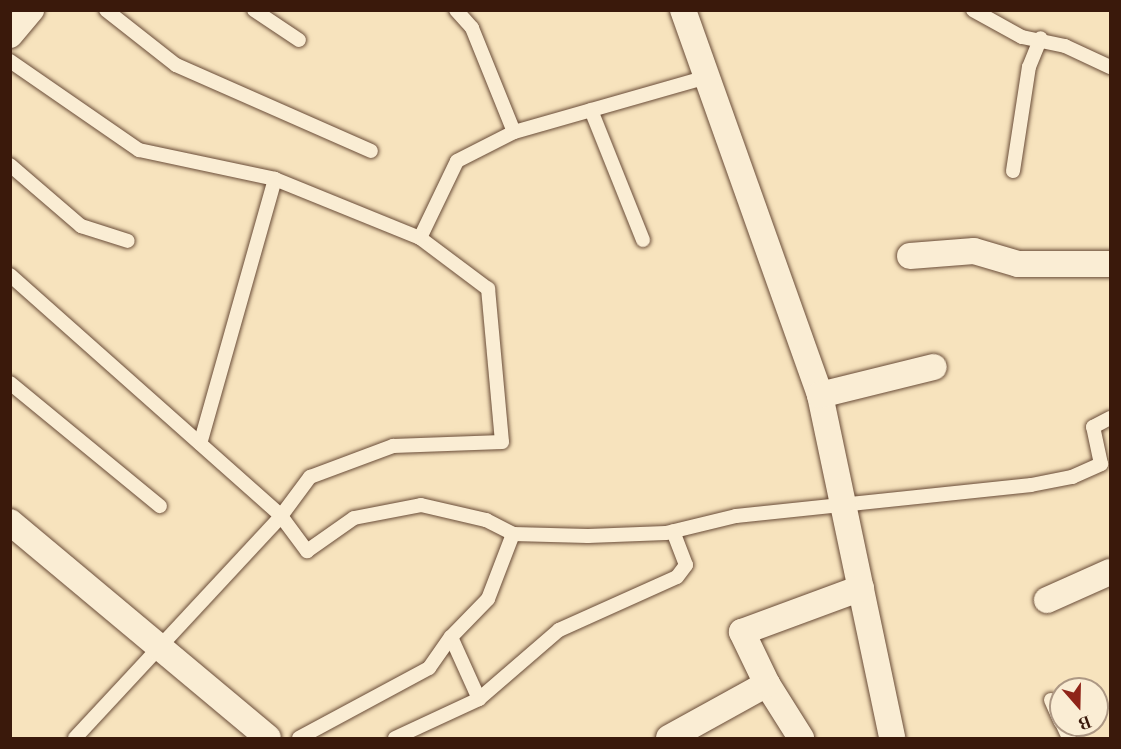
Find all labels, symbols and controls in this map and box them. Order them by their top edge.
north arrow [1049,677,1109,737]
text: B [1075,711,1094,733]

